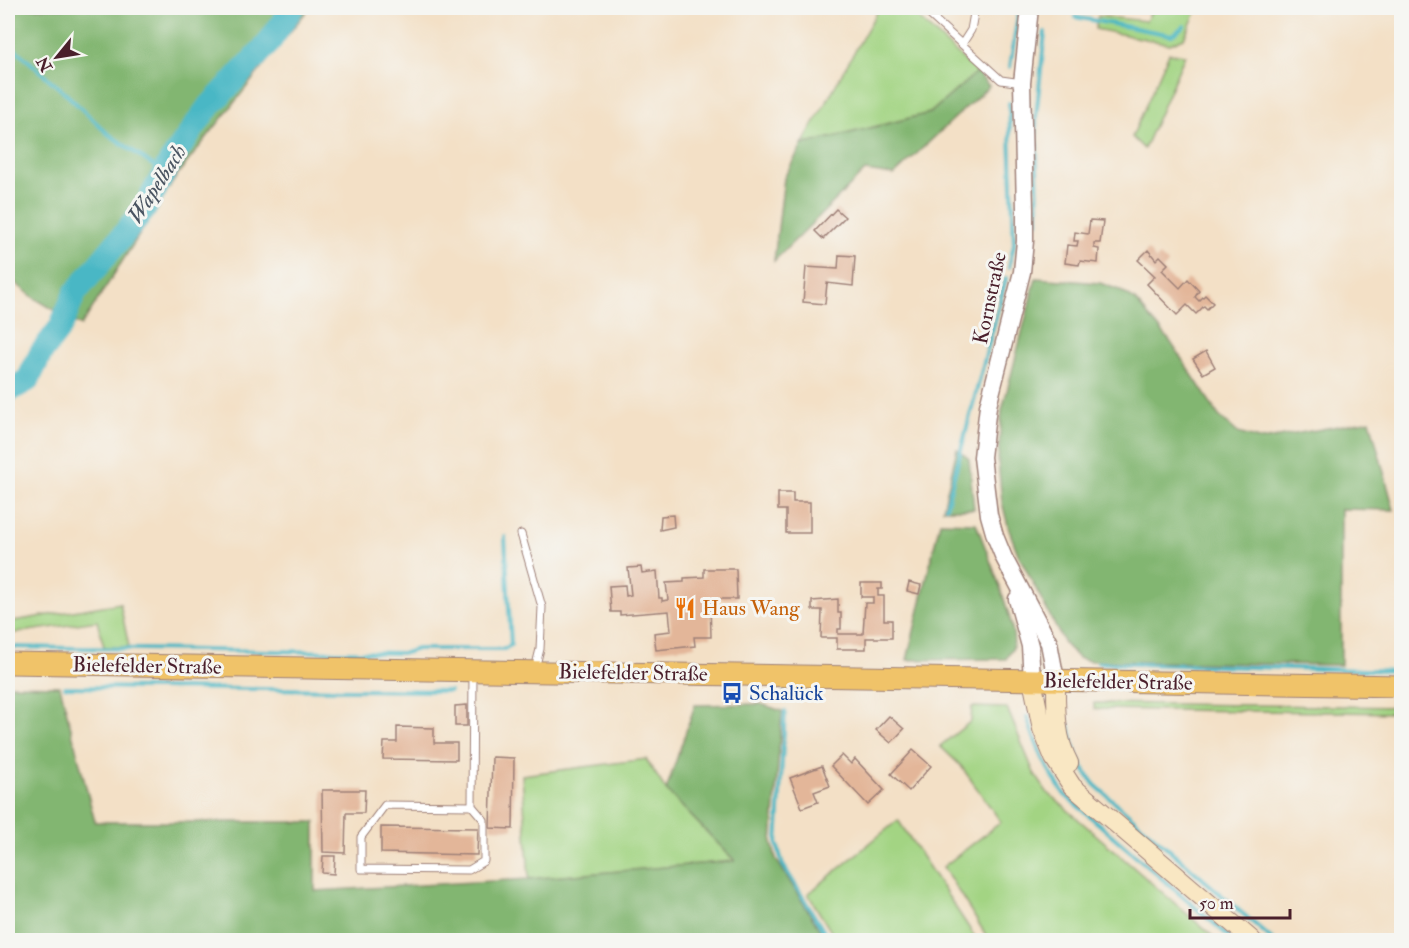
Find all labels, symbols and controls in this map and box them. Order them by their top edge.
north arrow [27,27,87,87]
text: N [32,52,58,76]
water label: Wapelbach [121,139,193,229]
street label: Kornstraße [967,249,1013,347]
place label: Haus Wang [702,595,800,622]
restaurant icon: Haus Wang [673,596,697,620]
street label: Bielefelder Straße [72,651,222,681]
street label: Bielefelder Straße [558,658,708,688]
street label: Bielefelder Straße [1043,667,1193,697]
place label: Schalück [749,680,824,707]
bus stop icon: Schalück [720,681,744,705]
scale bar [1190,882,1290,920]
text: 50 m [1199,892,1234,915]

